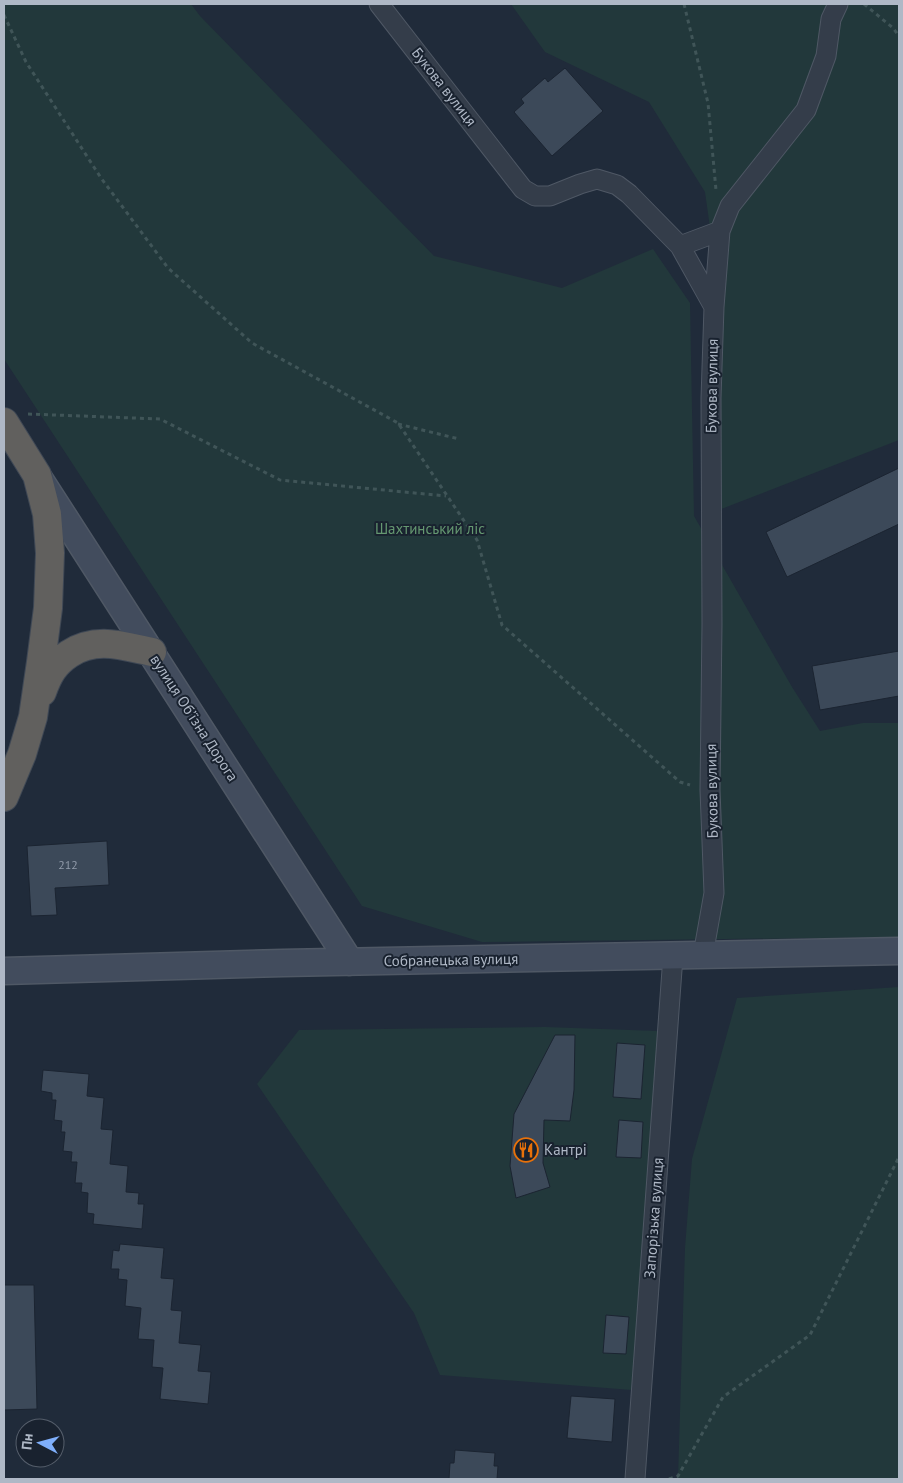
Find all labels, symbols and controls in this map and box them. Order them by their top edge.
street label: Букова вулиця [408,44,481,130]
street label: Букова вулиця [701,339,722,433]
park label: Шахтинський ліс [375,519,485,538]
street label: вулиця Обʼїзна Дорога [146,651,243,785]
street label: Букова вулиця [701,744,722,838]
house number: 212 [58,857,78,872]
street label: Собранецька вулиця [384,949,518,970]
restaurant icon: Кантрі [513,1137,539,1163]
place label: Кантрі [544,1140,587,1159]
street label: Запорізька вулиця [640,1157,667,1279]
north arrow [15,1418,65,1468]
text: Пн [17,1433,37,1451]

